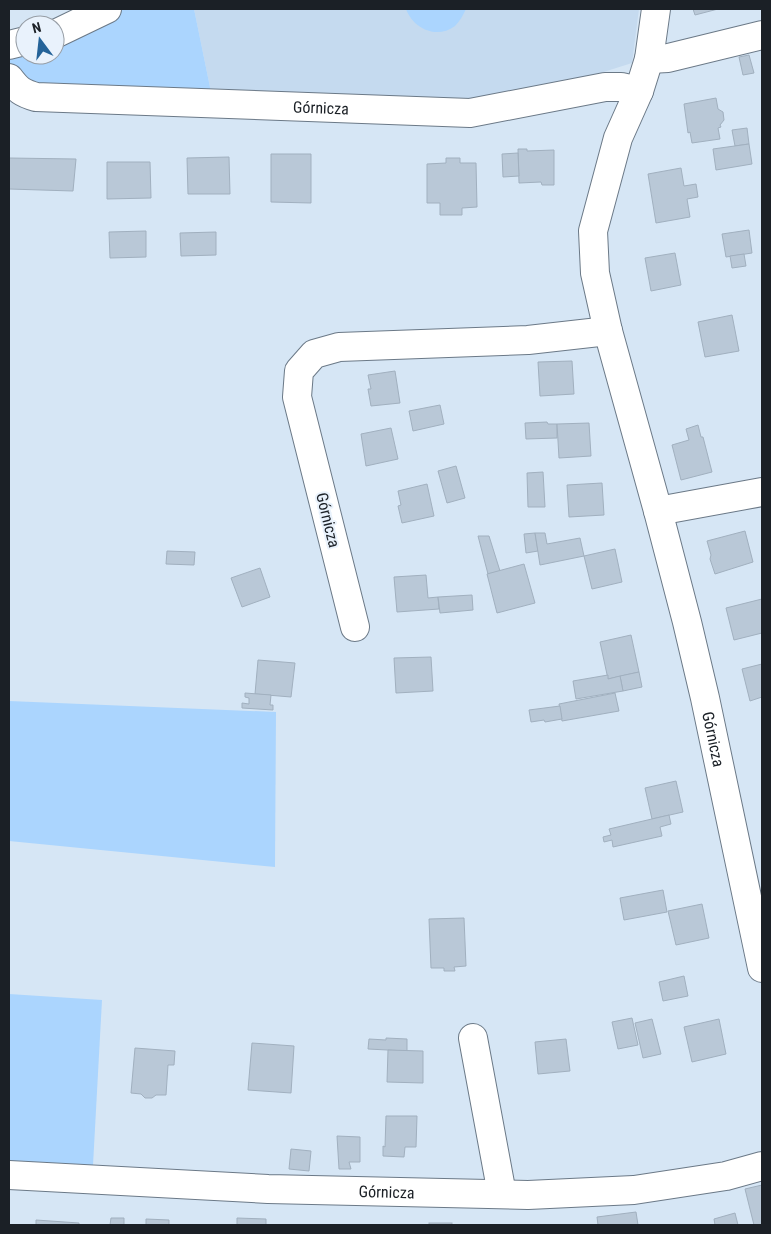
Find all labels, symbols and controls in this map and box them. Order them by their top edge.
north arrow [15,15,65,65]
text: N [30,19,43,36]
street label: Górnicza [293,97,349,118]
street label: Górnicza [312,491,344,549]
street label: Górnicza [699,710,729,768]
street label: Górnicza [358,1182,415,1202]

